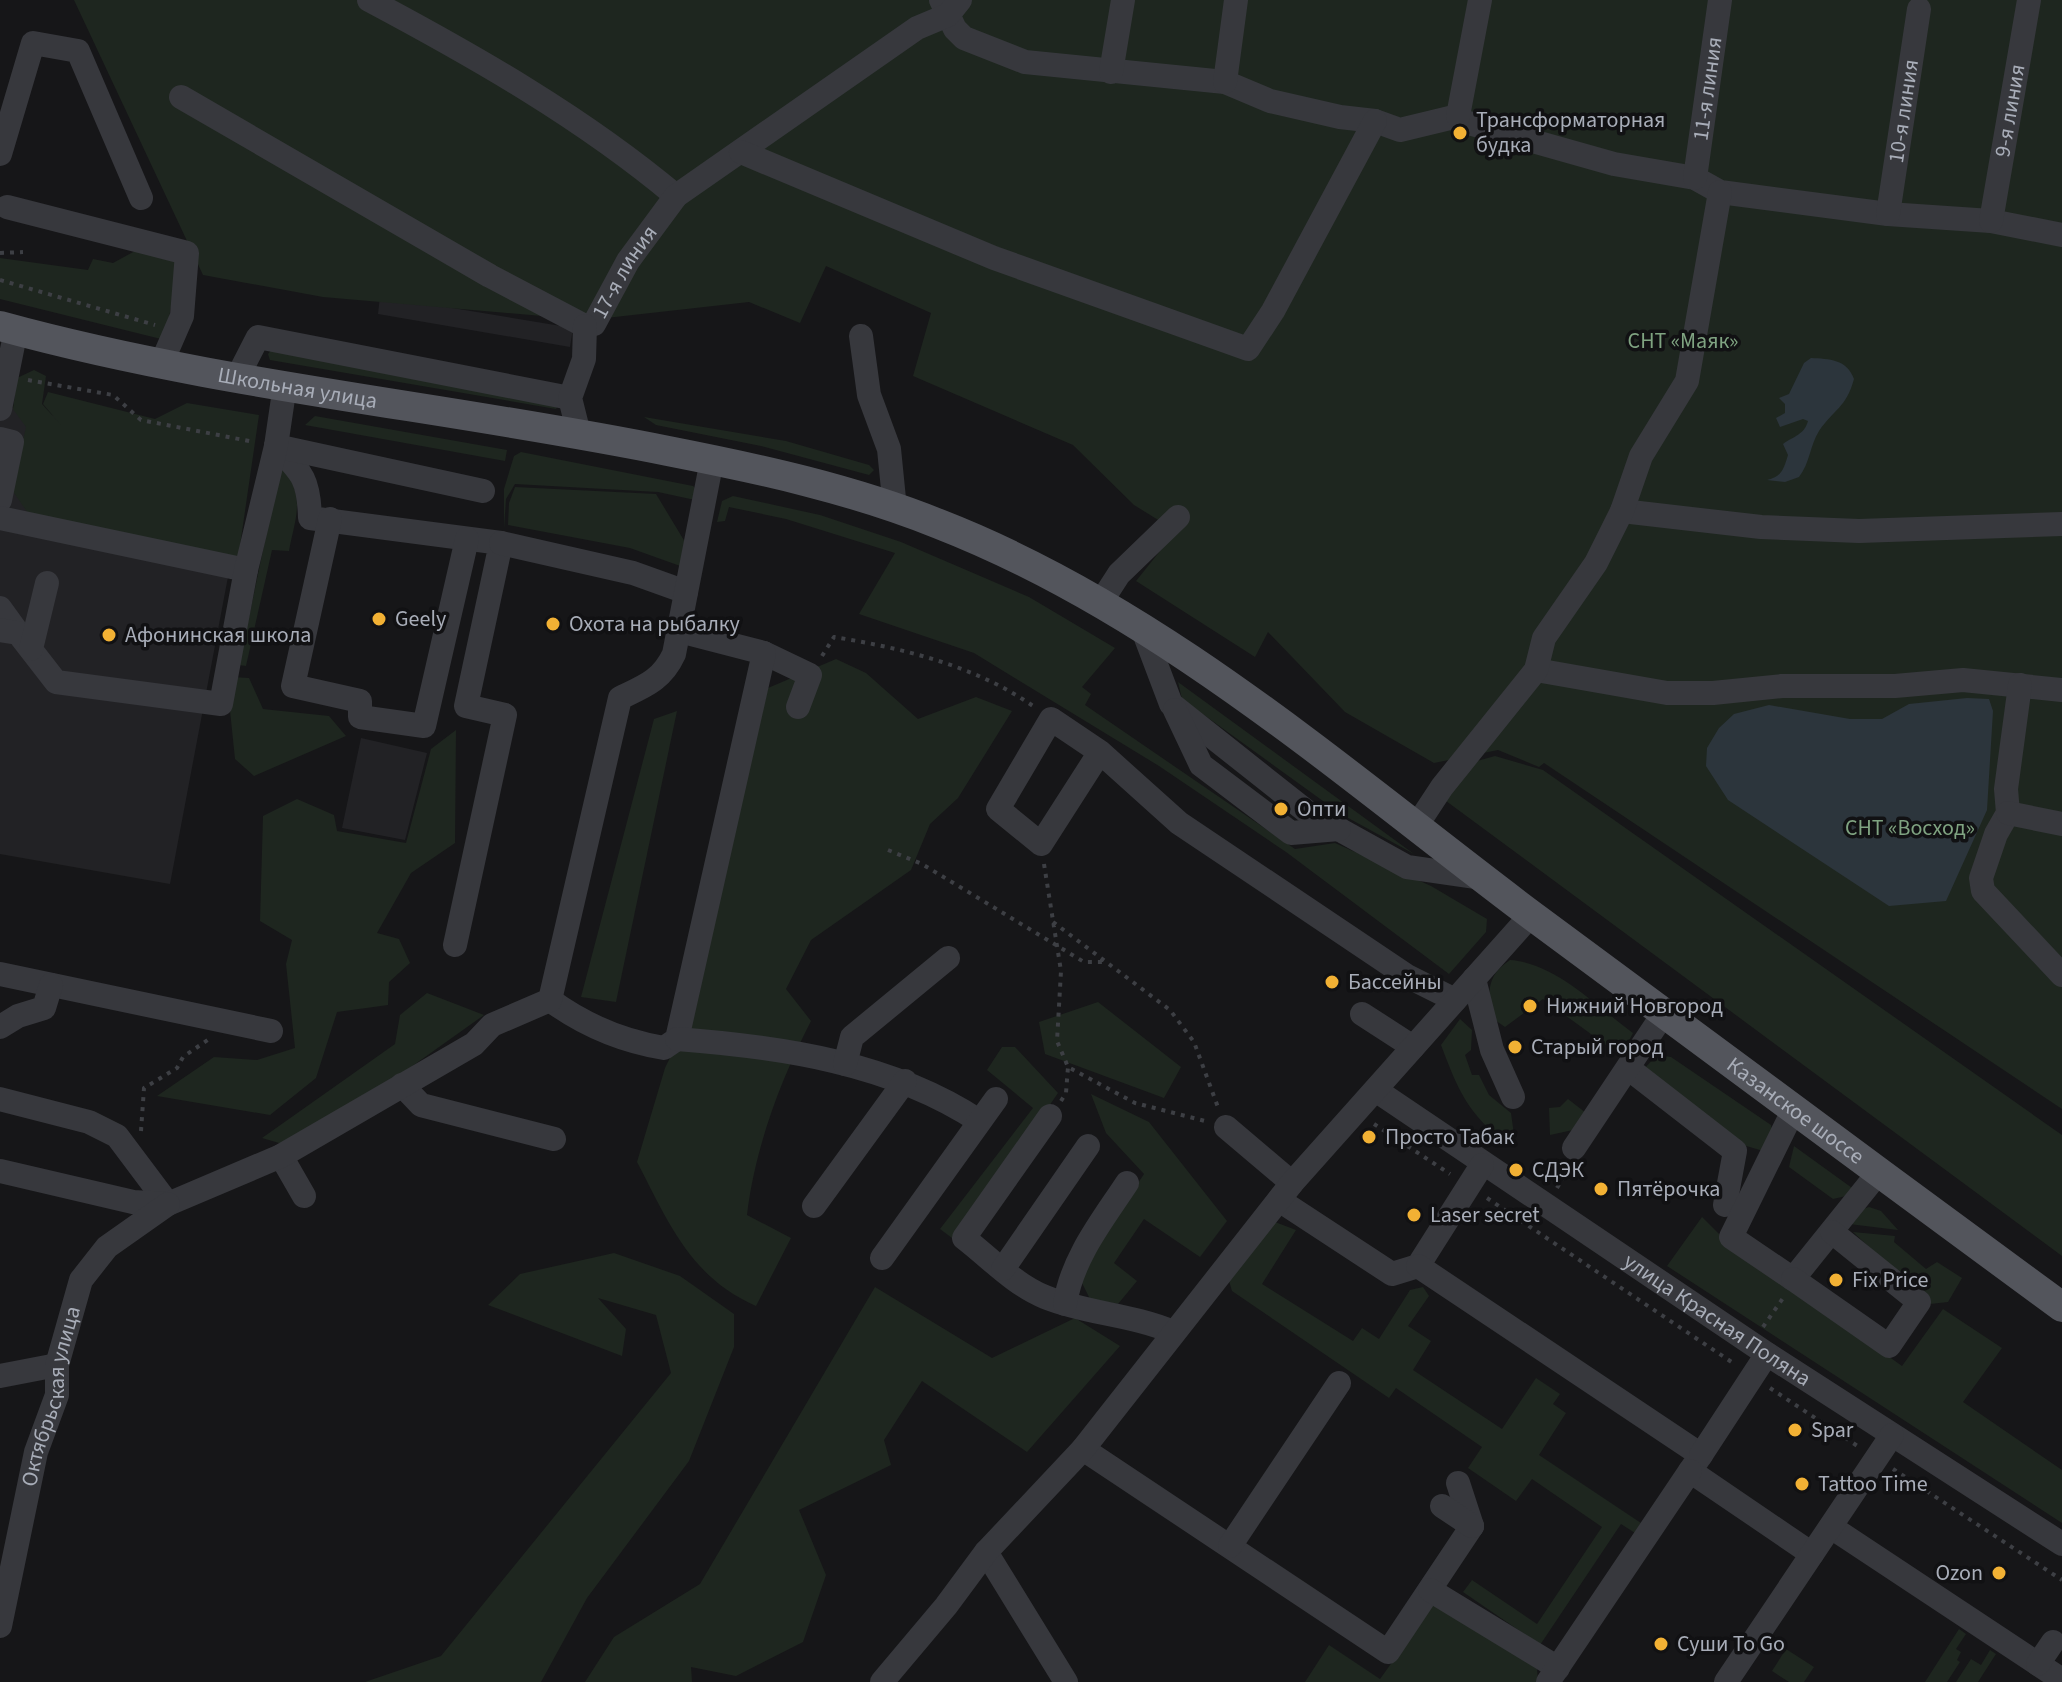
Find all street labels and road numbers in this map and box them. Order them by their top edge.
street label: 11-я линия [1684,35,1731,143]
street label: 10-я линия [1880,57,1927,165]
street label: 9-я линия [1986,62,2034,159]
street label: 17-я линия [584,219,665,325]
street label: Школьная улица [215,359,379,417]
street label: Казанское шоссе [1720,1049,1871,1172]
street label: улица Красная Поляна [1617,1246,1817,1394]
street label: Октябрьская улица [13,1302,89,1489]

